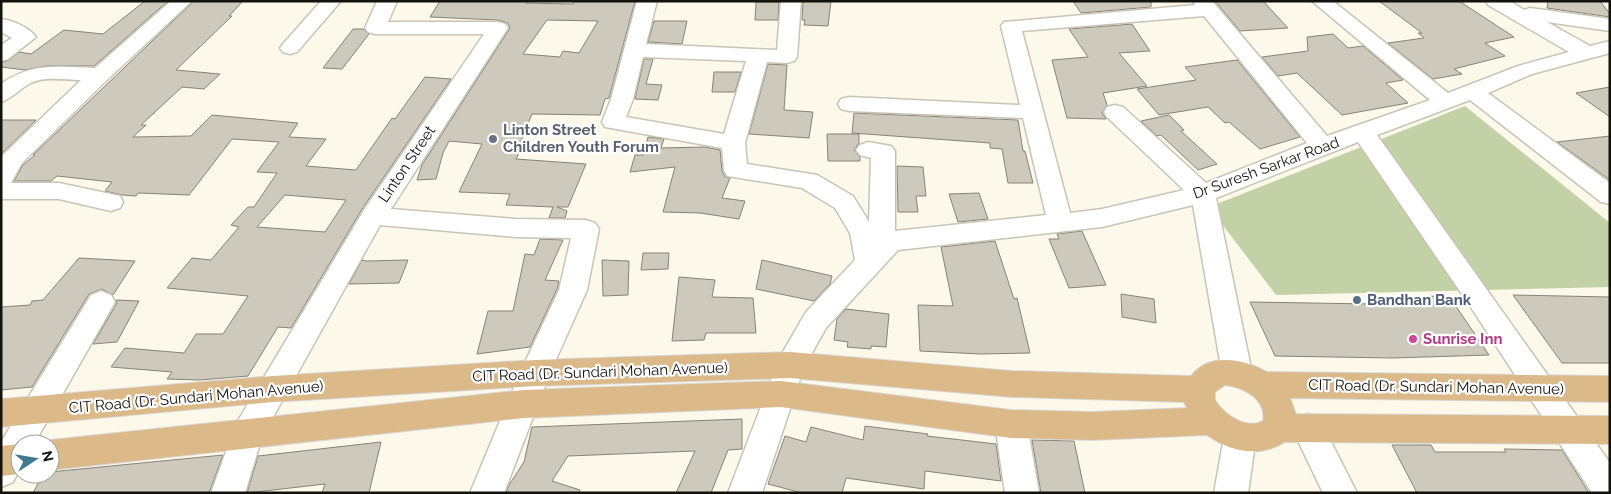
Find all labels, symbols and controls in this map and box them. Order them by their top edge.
place label: Linton Street Children Youth Forum [503,121,659,156]
street label: Linton Street [375,122,439,206]
marker: Linton Street Children Youth Forum [487,133,499,145]
street label: Dr Suresh Sarkar Road [1190,133,1342,203]
place label: Bandhan Bank [1367,291,1472,309]
marker: Bandhan Bank [1351,294,1363,306]
place label: Sunrise Inn [1423,330,1503,348]
marker: Sunrise Inn [1407,333,1419,345]
street label: CIT Road (Dr. Sundari Mohan Avenue) [472,359,728,385]
street label: CIT Road (Dr. Sundari Mohan Avenue) [1308,376,1564,398]
street label: CIT Road (Dr. Sundari Mohan Avenue) [68,377,324,417]
north arrow [10,434,60,484]
text: N [39,449,57,463]

